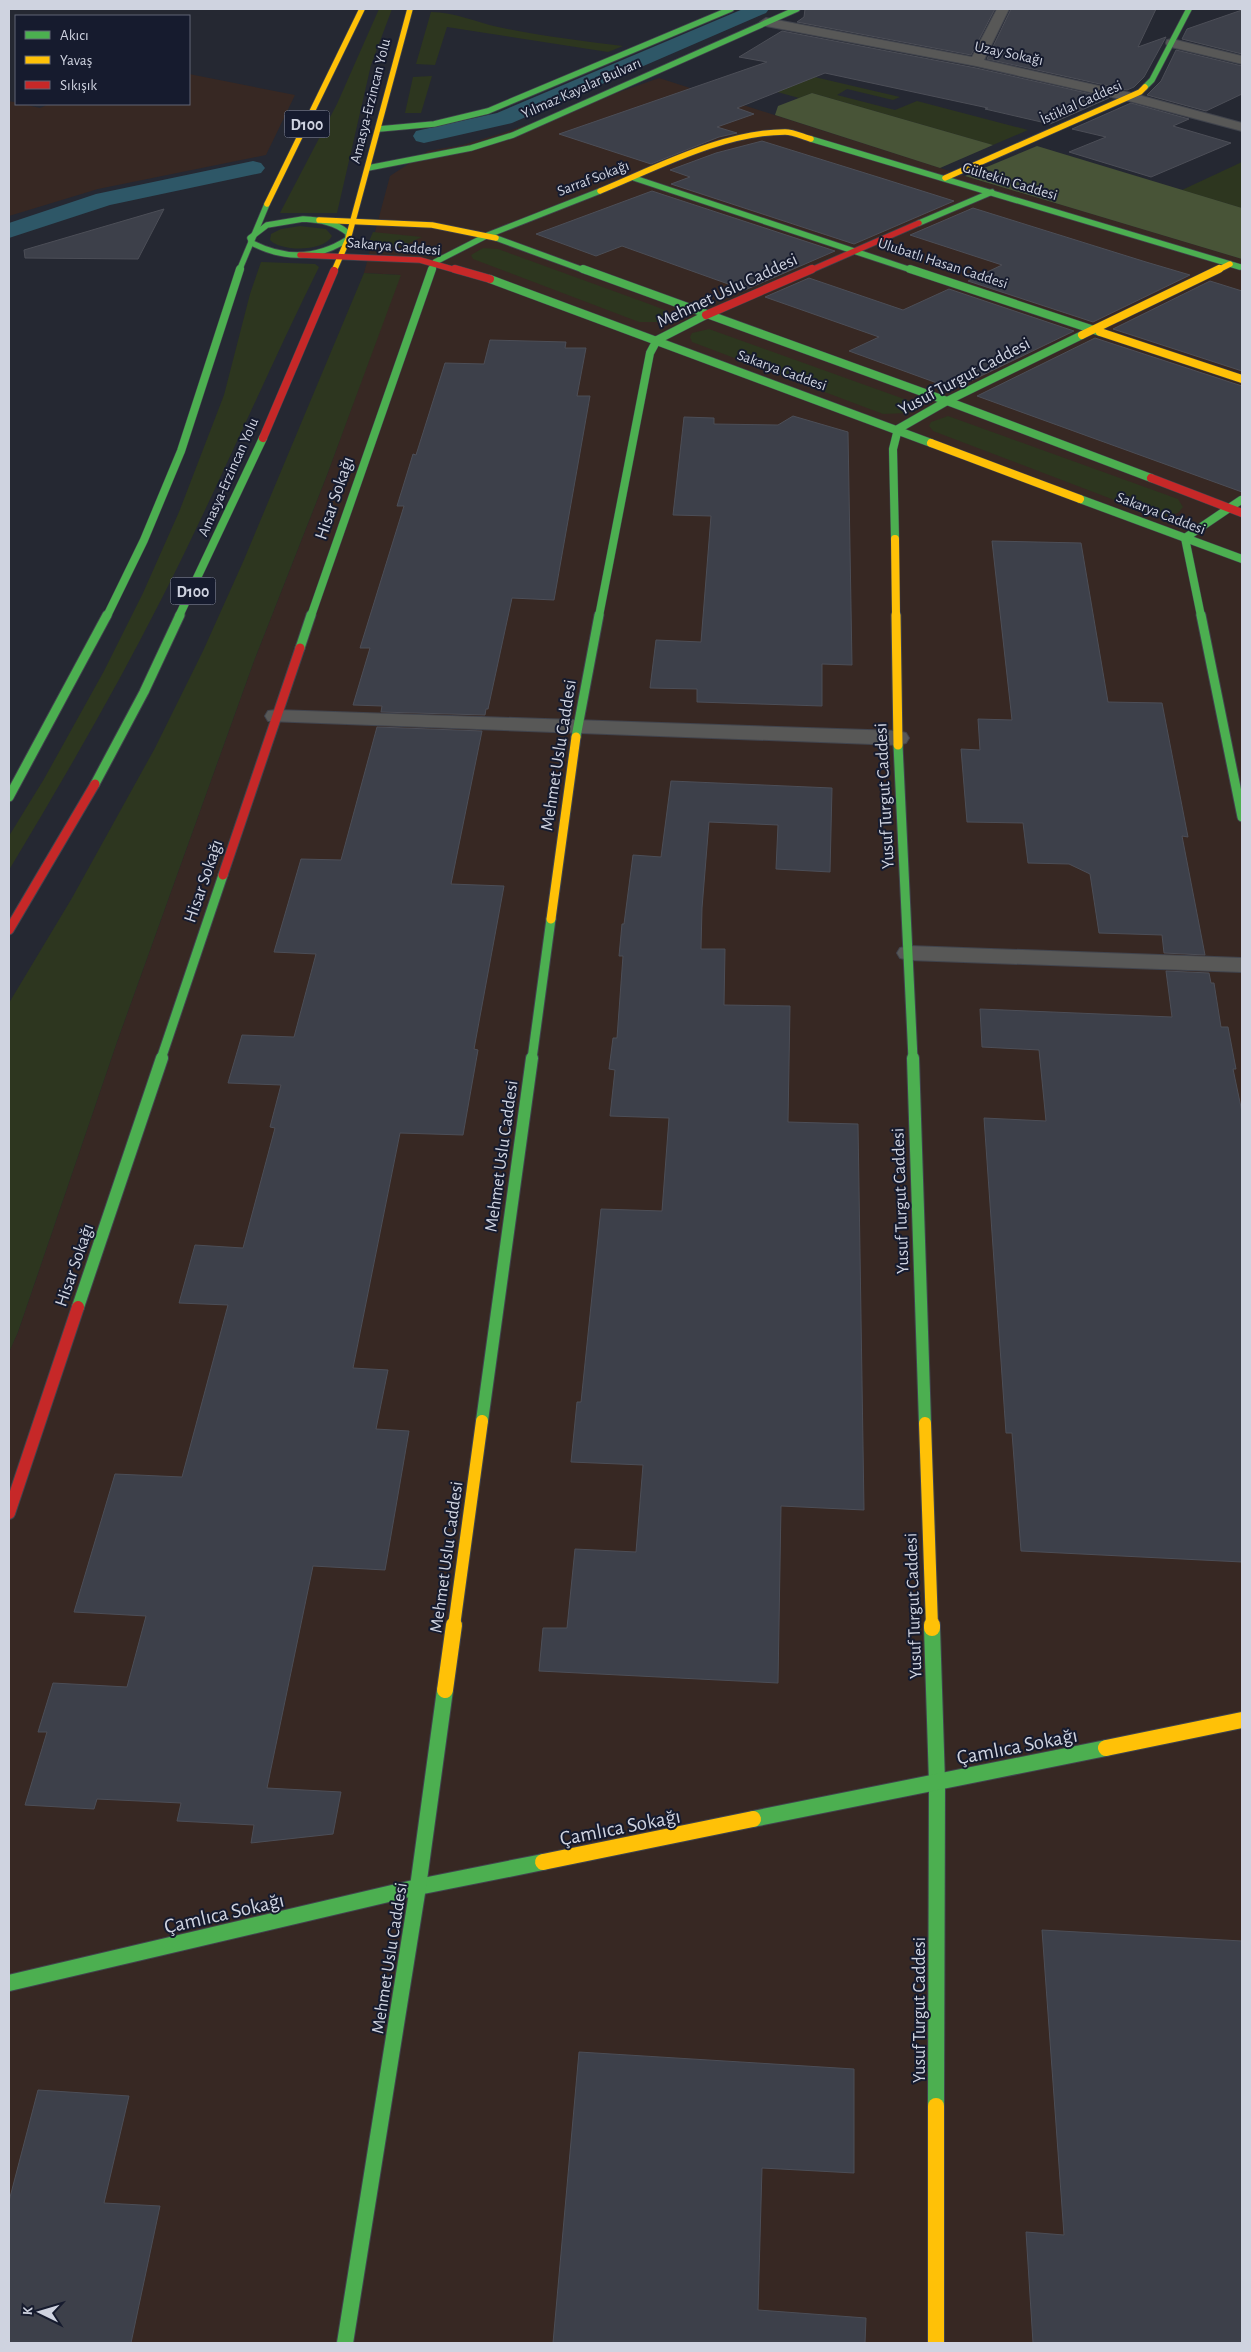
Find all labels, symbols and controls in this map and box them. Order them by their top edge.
legend [15,15,190,105]
text: Akıcı [60,28,89,43]
street label: Amasya-Erzincan Yolu [348,37,393,165]
street label: Uzay Sokağı [973,39,1045,68]
text: Yavaş [60,53,92,68]
street label: Yılmaz Kayalar Bulvarı [519,55,643,122]
street label: İstiklal Caddesi [1037,76,1124,127]
text: Sıkışık [60,78,97,93]
road number: D100 [284,110,330,138]
street label: Sarraf Sokağı [555,158,631,199]
street label: Gültekin Caddesi [961,160,1059,203]
street label: Sakarya Caddesi [346,235,441,258]
street label: Ulubatlı Hasan Caddesi [876,235,1010,292]
street label: Mehmet Uslu Caddesi [654,250,801,331]
street label: Yusuf Turgut Caddesi [896,335,1033,419]
street label: Sakarya Caddesi [735,347,829,394]
street label: Amasya-Erzincan Yolu [196,415,261,539]
street label: Hisar Sokağı [312,454,358,542]
street label: Sakarya Caddesi [1114,490,1207,537]
road number: D100 [170,578,216,604]
street label: Mehmet Uslu Caddesi [538,678,580,832]
street label: Yusuf Turgut Caddesi [872,722,898,869]
street label: Hisar Sokağı [181,837,227,925]
street label: Mehmet Uslu Caddesi [482,1079,522,1233]
street label: Yusuf Turgut Caddesi [889,1128,913,1274]
street label: Hisar Sokağı [52,1221,98,1309]
street label: Mehmet Uslu Caddesi [427,1480,467,1634]
street label: Yusuf Turgut Caddesi [902,1533,926,1679]
street label: Çamlıca Sokağı [955,1724,1079,1768]
street label: Çamlıca Sokağı [558,1805,682,1849]
street label: Mehmet Uslu Caddesi [369,1881,411,2035]
street label: Çamlıca Sokağı [162,1889,286,1937]
street label: Yusuf Turgut Caddesi [911,1937,929,2083]
north arrow [15,2287,65,2337]
text: K [21,2305,35,2316]

